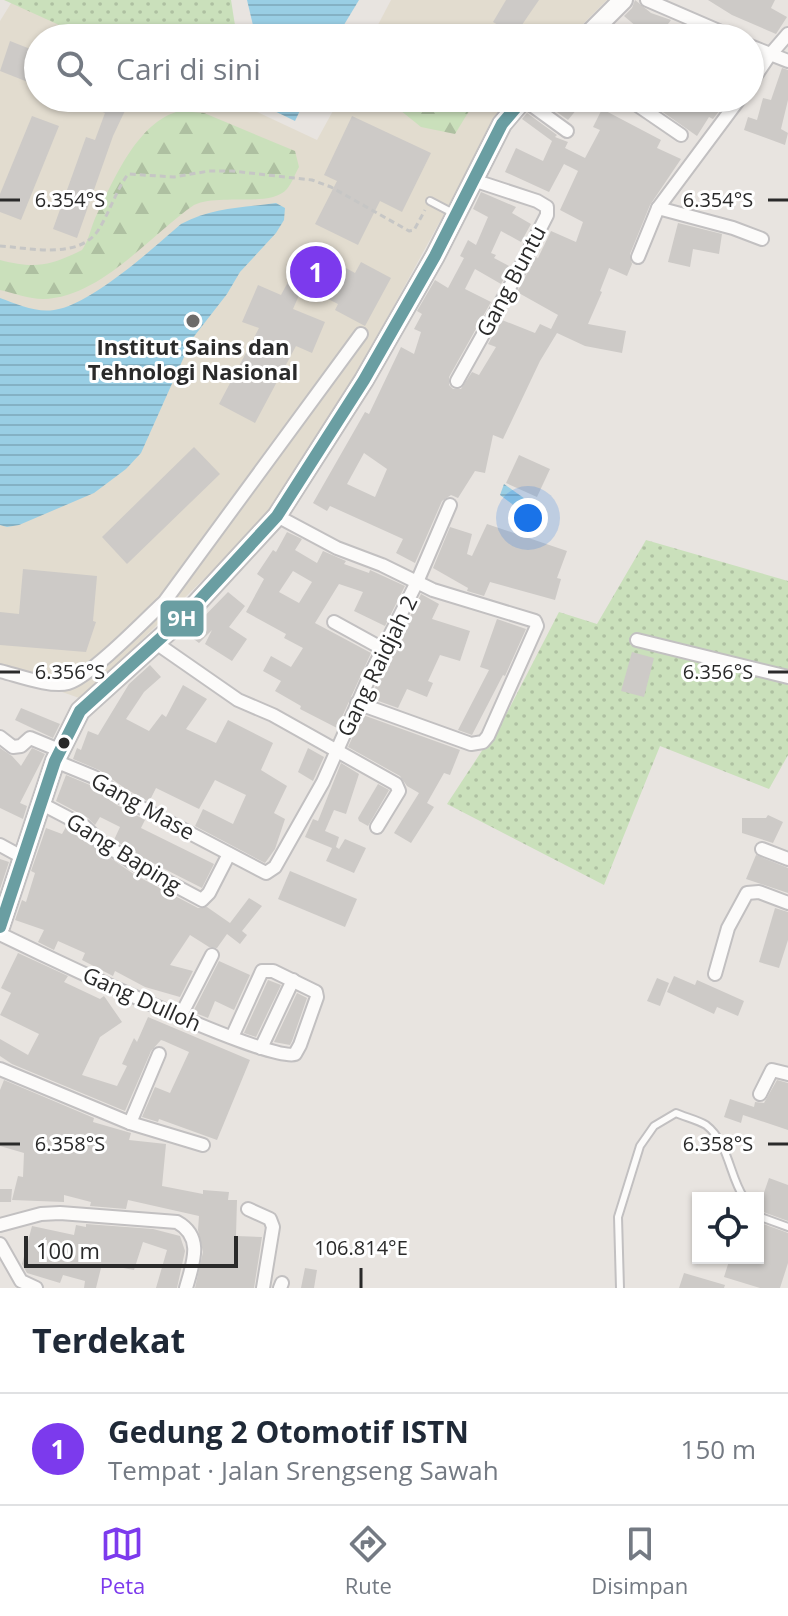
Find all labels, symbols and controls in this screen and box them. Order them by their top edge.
search box [24,24,764,112]
icon: search [52,46,96,90]
text: Cari di sini [116,48,261,89]
text: 6.354°S [35,186,105,213]
text: 6.354°S [683,186,753,213]
street label: Gang Buntu [468,220,552,341]
pin: 1 [290,242,342,302]
marker: Institut Sains dan Tehnologi Nasional [184,312,202,330]
place label: Institut Sains dan Tehnologi Nasional [88,331,298,386]
your location [508,498,548,538]
street label: Gang Raidjah 2 [329,590,423,741]
line badge: 9H [159,599,205,638]
text: 9H [167,602,197,632]
text: 6.356°S [35,658,105,685]
text: 6.356°S [683,658,753,685]
unlabelled marker [56,735,72,751]
street label: Gang Mase [86,764,201,846]
street label: Gang Baping [61,805,188,899]
street label: Gang Dulloh [78,959,206,1038]
text: 6.358°S [35,1130,105,1157]
text: 6.358°S [683,1130,753,1157]
map controls [692,1192,764,1264]
button: locate [692,1192,764,1264]
scale bar [24,1232,238,1268]
text: 106.814°E [314,1234,408,1261]
text: 100 m [36,1235,100,1265]
text: Terdekat [32,1317,185,1363]
text: Gedung 2 Otomotif ISTN [108,1411,469,1452]
text: 1 [51,1431,65,1467]
text: 150 m [681,1431,756,1467]
text: Tempat · Jalan Srengseng Sawah [108,1452,499,1488]
tab: Peta [100,1522,145,1600]
tab: Rute [345,1522,392,1600]
tab: Disimpan [591,1522,688,1600]

